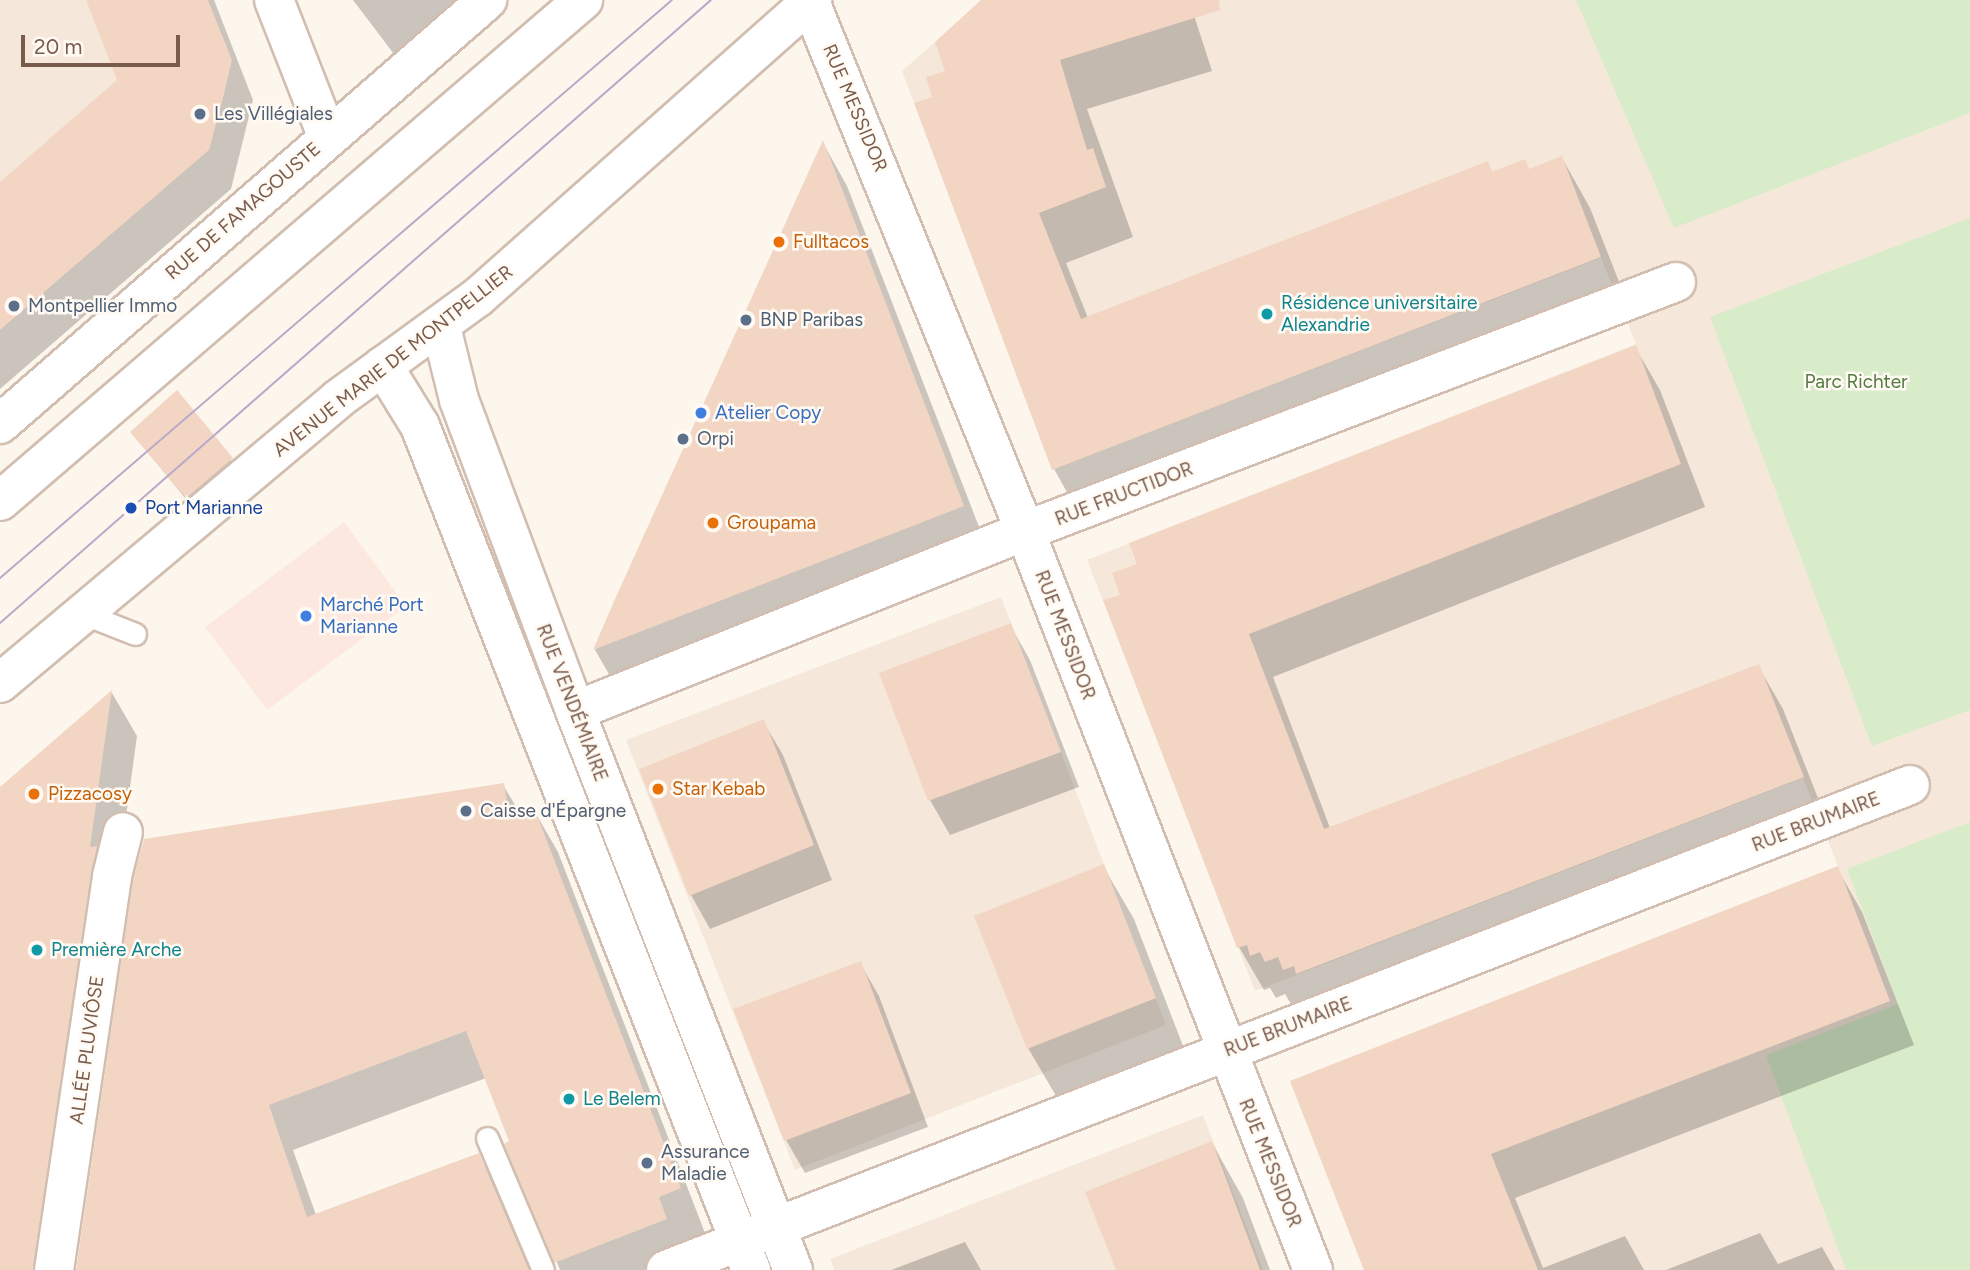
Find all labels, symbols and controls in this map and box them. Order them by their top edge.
scale bar [24,21,184,65]
text: 20 m [34,34,82,59]
street label: RUE MESSIDOR [818,41,892,175]
place label: Les Villégiales [214,103,333,125]
marker: Les Villégiales [192,106,208,122]
street label: RUE DE FAMAGOUSTE [161,137,325,285]
place label: Fulltacos [793,231,869,253]
marker: Fulltacos [771,234,787,250]
street label: AVENUE MARIE DE MONTPELLIER [269,260,517,462]
place label: Résidence universitaire Alexandrie [1281,292,1477,336]
place label: Montpellier Immo [28,295,177,317]
marker: Montpellier Immo [6,298,22,314]
marker: Résidence universitaire Alexandrie [1259,306,1275,322]
place label: BNP Paribas [760,309,863,331]
marker: BNP Paribas [738,312,754,328]
park label: Parc Richter [1804,371,1908,393]
place label: Atelier Copy [715,402,821,424]
marker: Atelier Copy [693,405,709,421]
place label: Orpi [697,428,734,450]
marker: Orpi [675,431,691,447]
street label: RUE FRUCTIDOR [1052,457,1196,531]
place label: Port Marianne [145,497,263,519]
marker: Port Marianne [123,500,139,516]
place label: Groupama [727,512,816,534]
marker: Groupama [705,515,721,531]
street label: RUE MESSIDOR [1030,567,1100,703]
place label: Marché Port Marianne [320,594,424,638]
marker: Marché Port Marianne [298,608,314,624]
street label: RUE VENDÉMIAIRE [531,621,613,785]
place label: Star Kebab [672,778,765,800]
marker: Star Kebab [650,781,666,797]
place label: Pizzacosy [48,783,132,805]
marker: Pizzacosy [26,786,42,802]
street label: RUE BRUMAIRE [1749,787,1883,857]
place label: Caisse d'Épargne [480,800,626,822]
marker: Caisse d'Épargne [458,803,474,819]
place label: Première Arche [51,939,182,961]
marker: Première Arche [29,942,45,958]
street label: ALLÉE PLUVIÔSE [65,974,109,1126]
street label: RUE BRUMAIRE [1221,992,1355,1062]
place label: Le Belem [583,1088,661,1110]
marker: Le Belem [561,1091,577,1107]
street label: RUE MESSIDOR [1234,1095,1306,1231]
place label: Assurance Maladie [661,1141,750,1185]
marker: Assurance Maladie [639,1155,655,1171]

